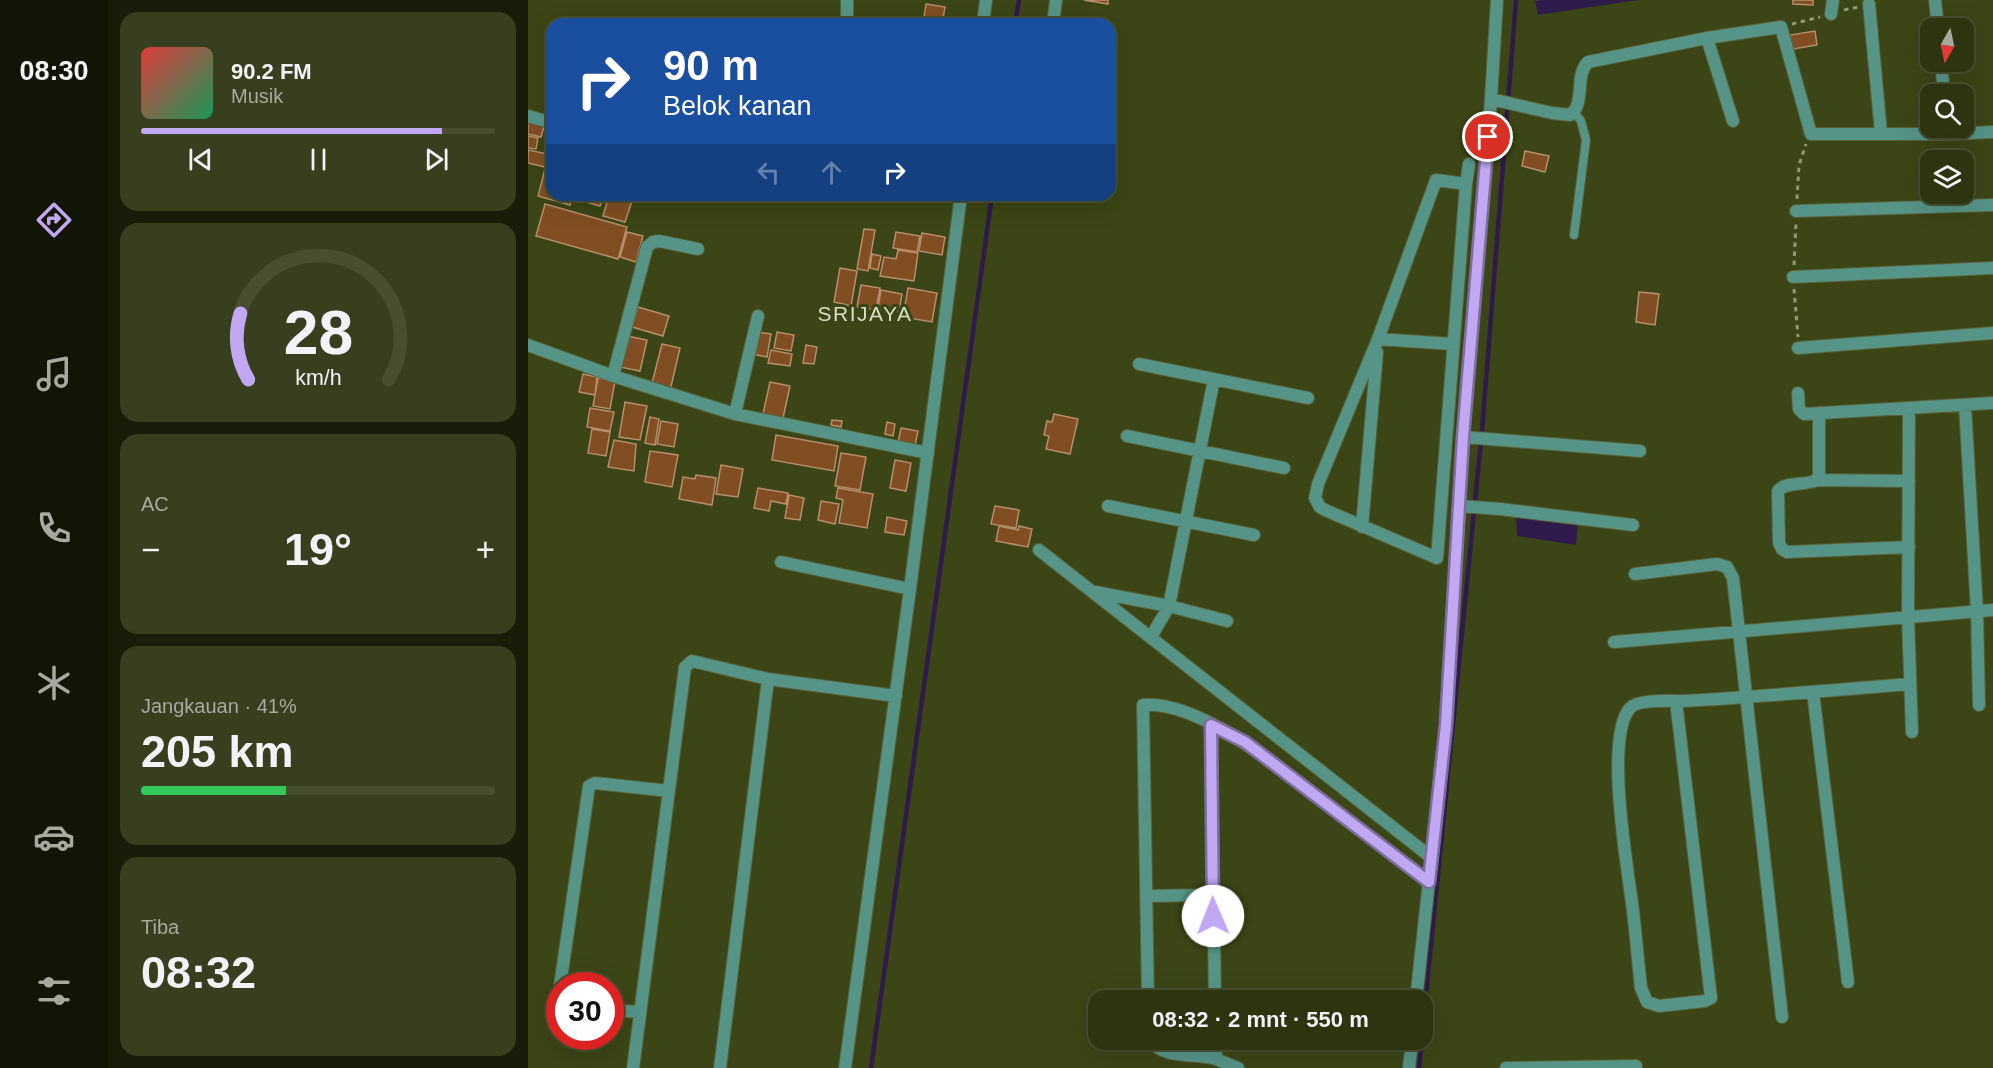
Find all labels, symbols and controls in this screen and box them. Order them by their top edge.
north arrow [1920,18,1974,72]
map controls [1920,18,1974,204]
icon: right [564,42,642,120]
text: 90 m [663,42,759,89]
text: 08:30 [19,56,89,86]
text: 90.2 FM [231,59,312,84]
button: search [1920,84,1974,138]
text: Musik [231,85,283,107]
text: Belok kanan [663,91,812,121]
pin [1462,111,1513,162]
icon: arrive [1471,120,1504,153]
icon: previous [184,143,217,176]
icon: pause [302,143,335,176]
icon: next [420,143,453,176]
button: layers [1920,150,1974,204]
icon: left [752,156,785,189]
icon: ahead [815,156,848,189]
icon: right [878,156,911,189]
icon: directions [33,199,75,241]
text: 28 [283,298,353,367]
district label: SRIJAYA [818,302,912,325]
icon: music [33,353,75,395]
text: km/h [295,366,341,390]
text: AC [141,493,169,515]
icon: phone [33,507,75,549]
text: 19° [284,524,352,575]
text: − [141,531,160,568]
text: + [476,531,495,568]
icon: climate [33,662,75,704]
text: Jangkauan · 41% [141,695,297,717]
text: 205 km [141,726,294,777]
icon: car [33,816,75,858]
position arrow [1181,884,1245,948]
text: Tiba [141,916,179,938]
text: 08:32 [141,947,256,998]
icon: filters [33,970,75,1012]
speed limit sign: 30 [546,972,624,1050]
text: 08:32 · 2 mnt · 550 m [1152,1007,1369,1032]

